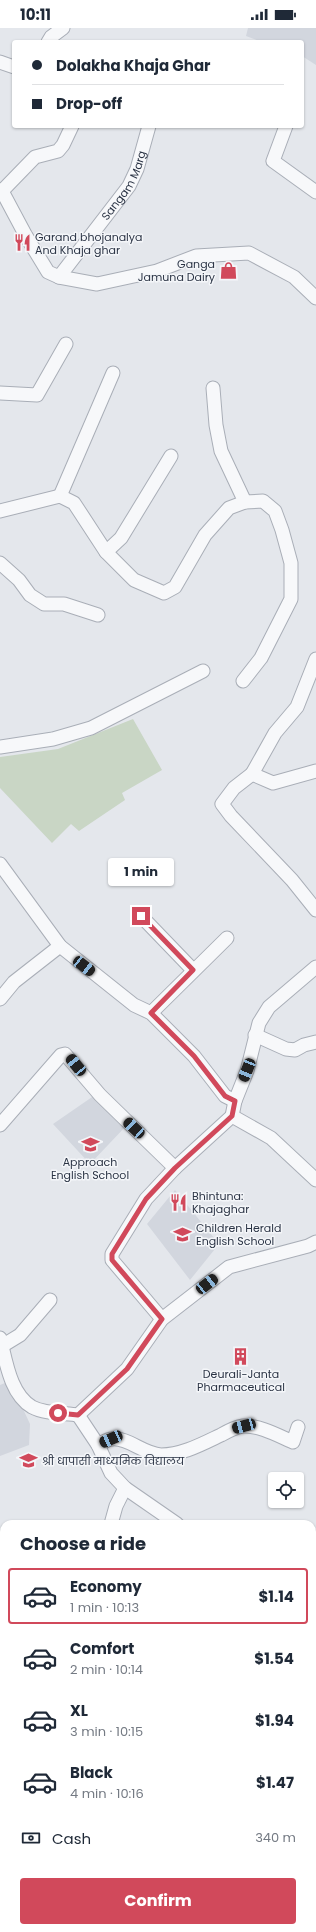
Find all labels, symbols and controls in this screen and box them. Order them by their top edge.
text: 10:11 [20,4,51,25]
text: Dolakha Khaja Ghar [56,55,211,76]
text: Drop-off [56,93,122,114]
street label: Sangam Marg [98,149,150,223]
place label: Garand bhojanalya And Khaja ghar [35,229,142,258]
restaurant icon: Garand bhojanalya And Khaja ghar [12,233,32,253]
place label: Ganga Jamuna Dairy [138,256,216,285]
shop icon: Ganga Jamuna Dairy [218,260,238,280]
callout: 1 min [108,858,174,886]
text: 1 min [124,862,158,881]
route end [132,907,150,925]
car [71,954,97,978]
car [64,1052,88,1078]
car [237,1057,257,1083]
car [121,1115,147,1141]
school or university icon: Approach English School [80,1134,100,1154]
place label: Approach English School [51,1154,129,1183]
place label: Bhintuna: Khajaghar [192,1188,249,1217]
restaurant icon: Bhintuna: Khajaghar [169,1192,189,1212]
place label: Children Herald English School [196,1220,281,1249]
school or university icon: Children Herald English School [173,1224,193,1244]
car [194,1272,220,1296]
building icon: Deurali-Janta Pharmaceutical [231,1346,251,1366]
place label: Deurali-Janta Pharmaceutical [197,1366,285,1395]
route start [49,1404,67,1422]
car [231,1417,257,1435]
car [98,1429,124,1449]
school or university icon: श्री धापासी माध्यमिक विद्यालय [19,1451,39,1471]
place label: श्री धापासी माध्यमिक विद्यालय [42,1453,185,1469]
map controls [268,1472,304,1508]
button: locate [268,1472,304,1508]
text: Choose a ride [20,1531,146,1556]
text: Economy [70,1576,142,1597]
icon: car [22,1578,58,1614]
text: $1.14 [258,1586,294,1607]
text: 1 min · 10:13 [70,1598,139,1617]
text: Comfort [70,1638,134,1659]
icon: car [22,1640,58,1676]
text: $1.54 [254,1648,294,1669]
text: 2 min · 10:14 [70,1660,143,1679]
text: XL [70,1700,88,1721]
icon: car [22,1702,58,1738]
text: $1.94 [255,1710,294,1731]
text: 3 min · 10:15 [70,1722,143,1741]
text: Black [70,1762,113,1783]
icon: car [22,1764,58,1800]
text: $1.47 [256,1772,294,1793]
text: 4 min · 10:16 [70,1784,144,1803]
icon: cash [20,1827,42,1849]
text: Cash [52,1828,91,1849]
text: 340 m [255,1828,296,1847]
button: Confirm [20,1878,296,1924]

